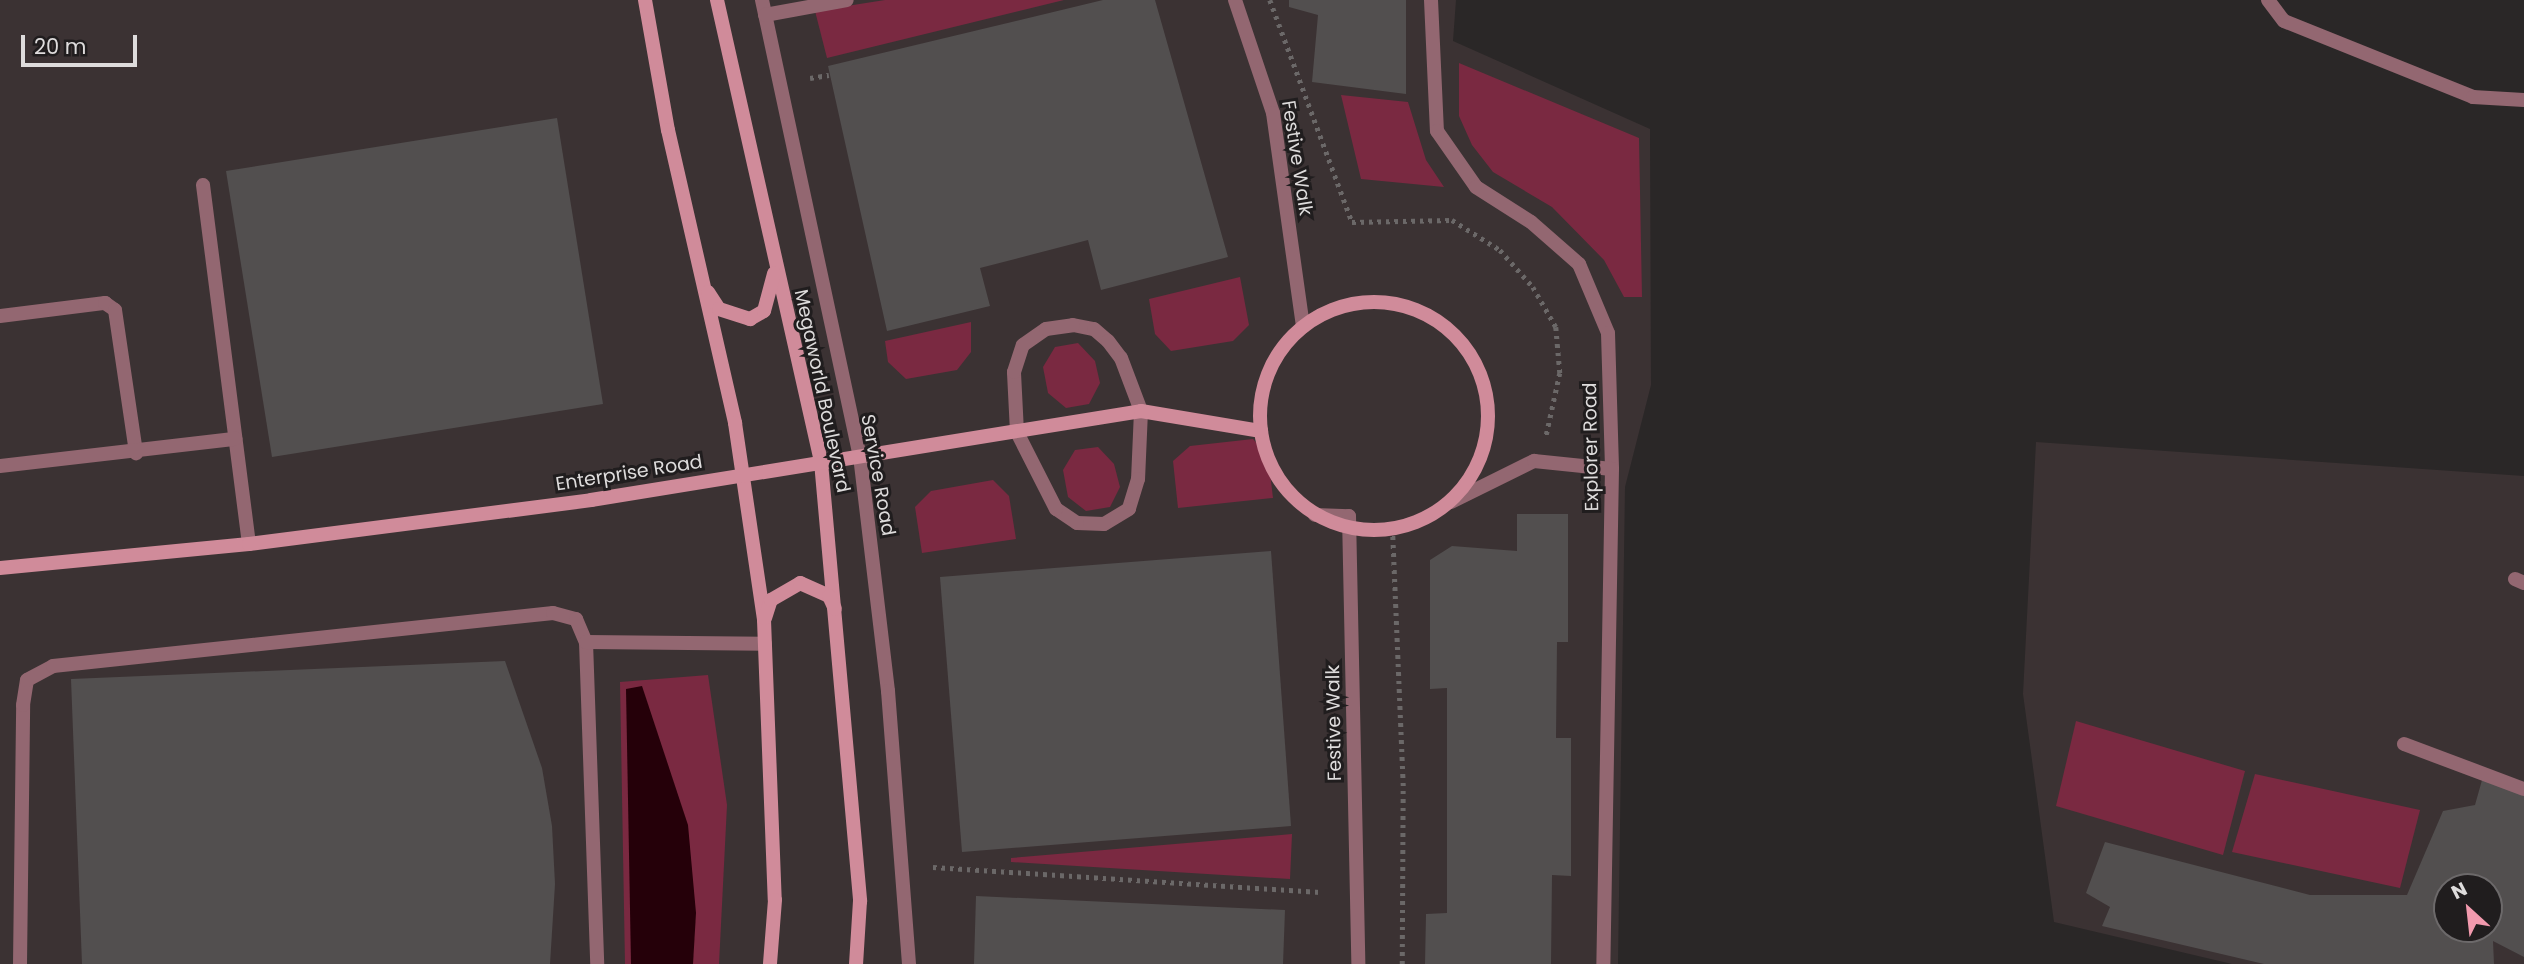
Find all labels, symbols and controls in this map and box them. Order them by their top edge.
scale bar [24,21,140,65]
text: 20 m [34,32,87,61]
street label: Festive Walk [1277,99,1317,217]
street label: Megaworld Boulevard [789,287,855,495]
street label: Explorer Road [1578,382,1604,512]
street label: Service Road [856,412,900,538]
street label: Enterprise Road [554,450,704,496]
street label: Festive Walk [1322,665,1346,781]
north arrow [2433,873,2503,943]
text: N [2447,875,2472,906]

